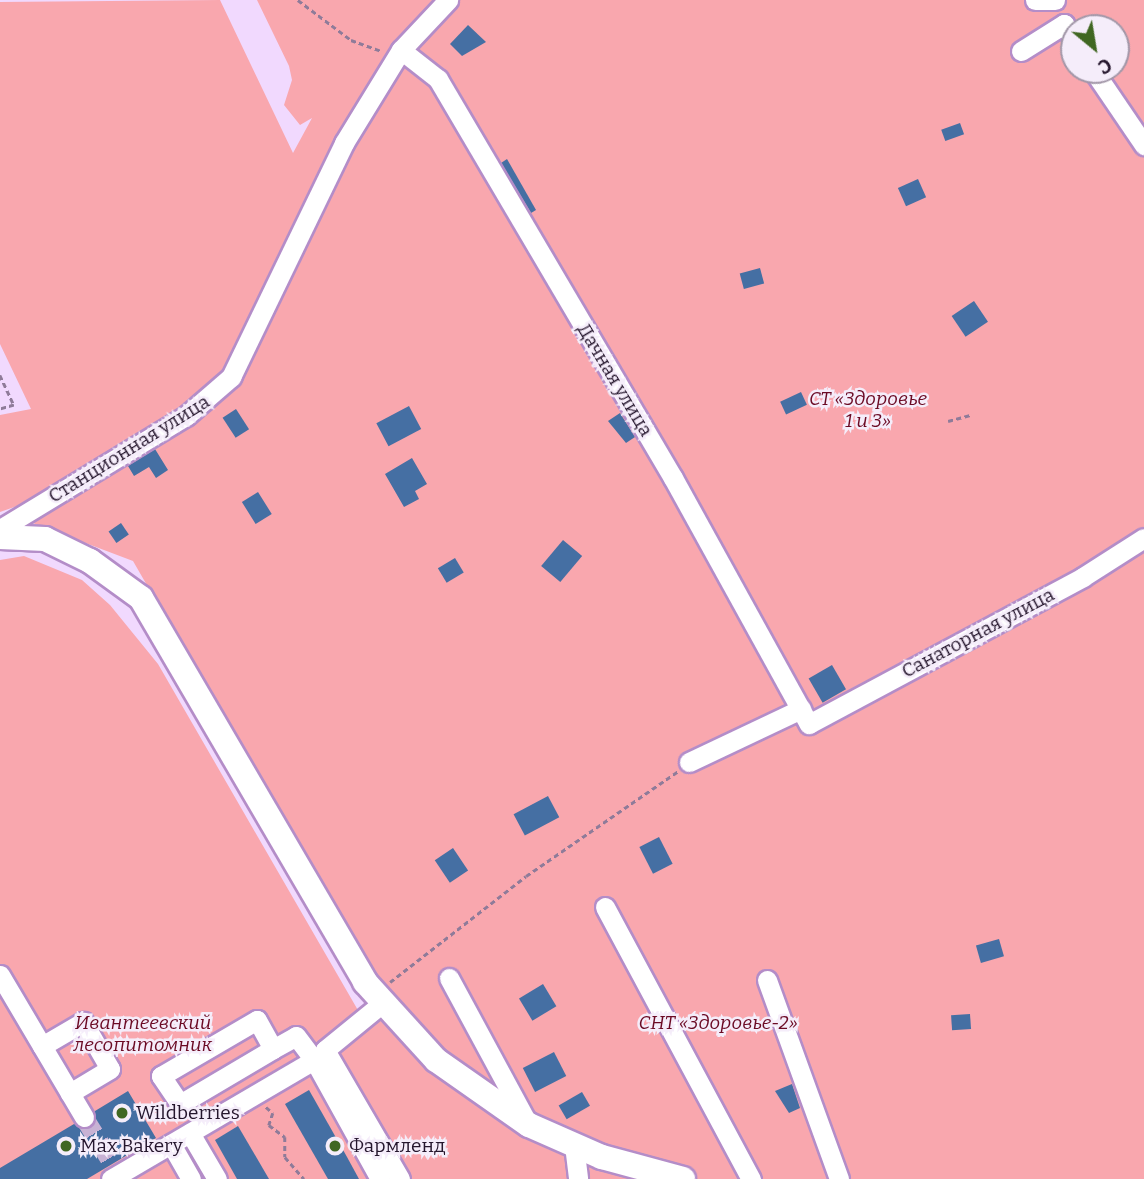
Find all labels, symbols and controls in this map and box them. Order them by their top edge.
north arrow [1060,14,1130,84]
text: С [1094,53,1116,79]
street label: Дачная улица [572,320,658,440]
park label: СТ «Здоровье 1 и 3» [809,388,927,432]
street label: Станционная улица [44,390,214,508]
street label: Санаторная улица [898,583,1058,683]
park label: Ивантеевский лесопитомник [74,1012,212,1056]
park label: СНТ «Здоровье-2» [638,1012,798,1034]
place label: Wildberries [136,1102,240,1124]
marker: Wildberries [114,1105,130,1121]
place label: Max Bakery [80,1135,183,1157]
place label: Фармленд [349,1135,446,1157]
marker: Max Bakery [58,1138,74,1154]
marker: Фармленд [327,1138,343,1154]

